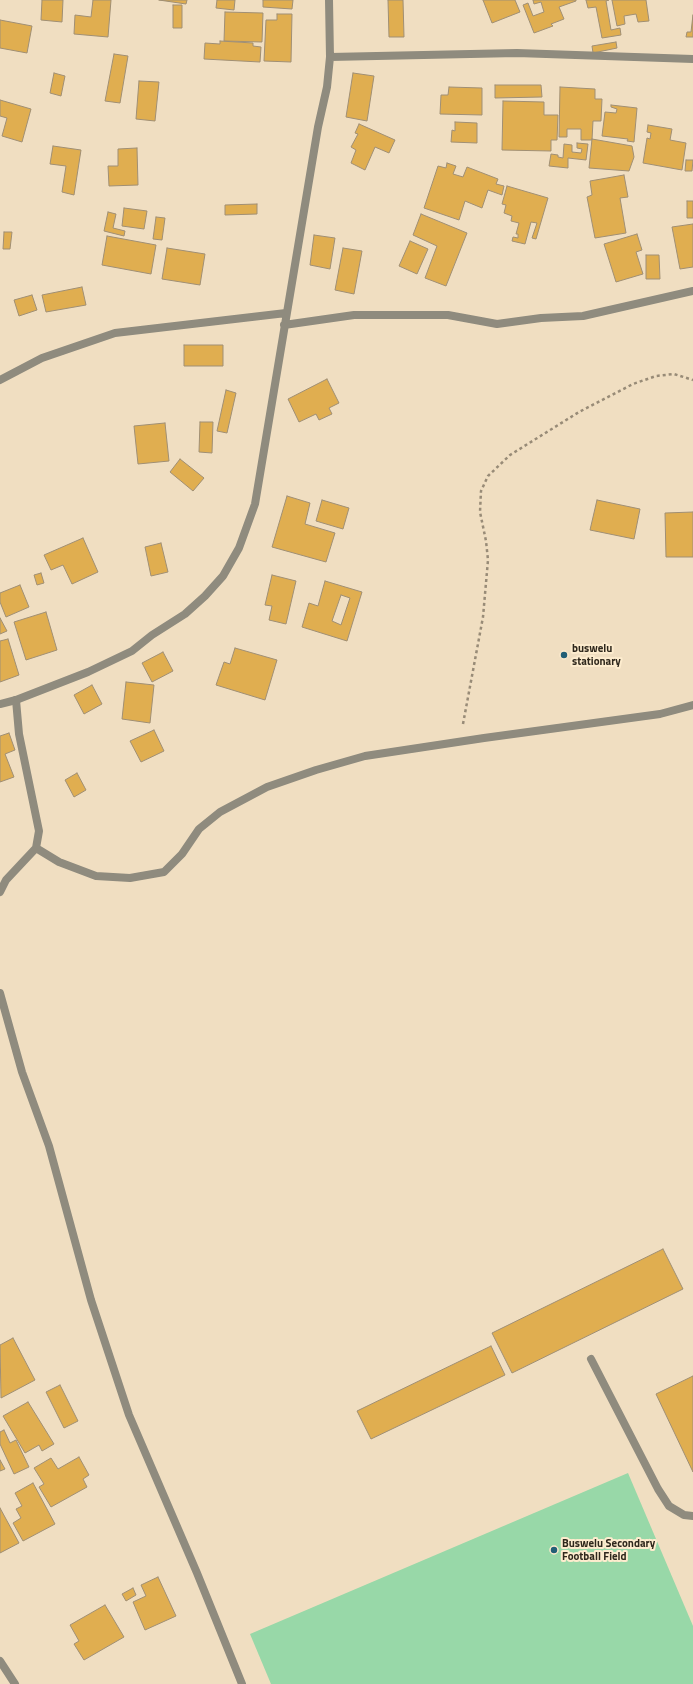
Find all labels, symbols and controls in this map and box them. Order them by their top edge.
place label: buswelu stationary [572,642,621,668]
marker: buswelu stationary [559,650,569,660]
place label: Buswelu Secondary Football Field [562,1537,655,1563]
marker: Buswelu Secondary Football Field [549,1545,559,1555]

